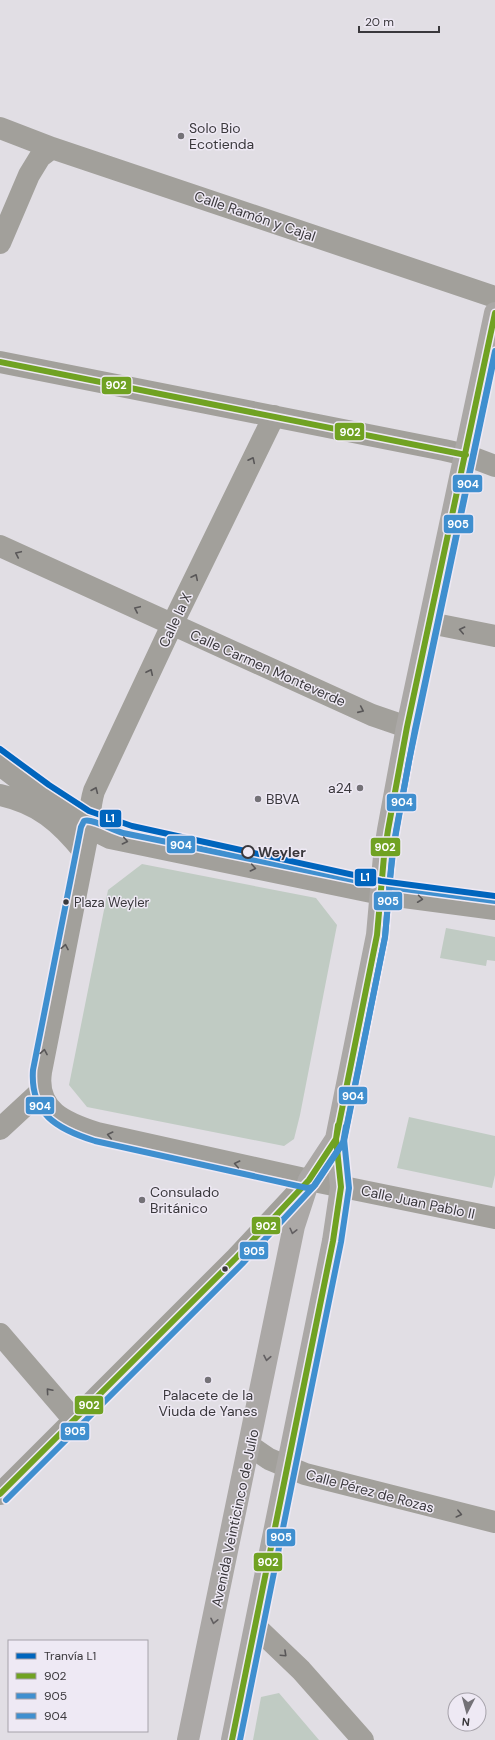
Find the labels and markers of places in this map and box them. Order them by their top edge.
place label: Solo Bio Ecotienda [189,119,254,153]
marker: Solo Bio Ecotienda [176,131,186,141]
place label: a24 [328,779,352,797]
marker: a24 [355,783,365,793]
place label: BBVA [266,790,300,808]
marker: BBVA [253,794,263,804]
place label: Weyler [258,843,306,861]
marker: Weyler [241,845,255,859]
place label: Plaza Weyler [74,894,150,911]
marker: Plaza Weyler [61,897,71,907]
place label: Consulado Británico [150,1183,219,1217]
marker: Consulado Británico [137,1195,147,1205]
unlabelled marker [220,1264,230,1274]
marker: Palacete de la Viuda de Yanes [203,1375,213,1385]
place label: Palacete de la Viuda de Yanes [158,1386,258,1420]

